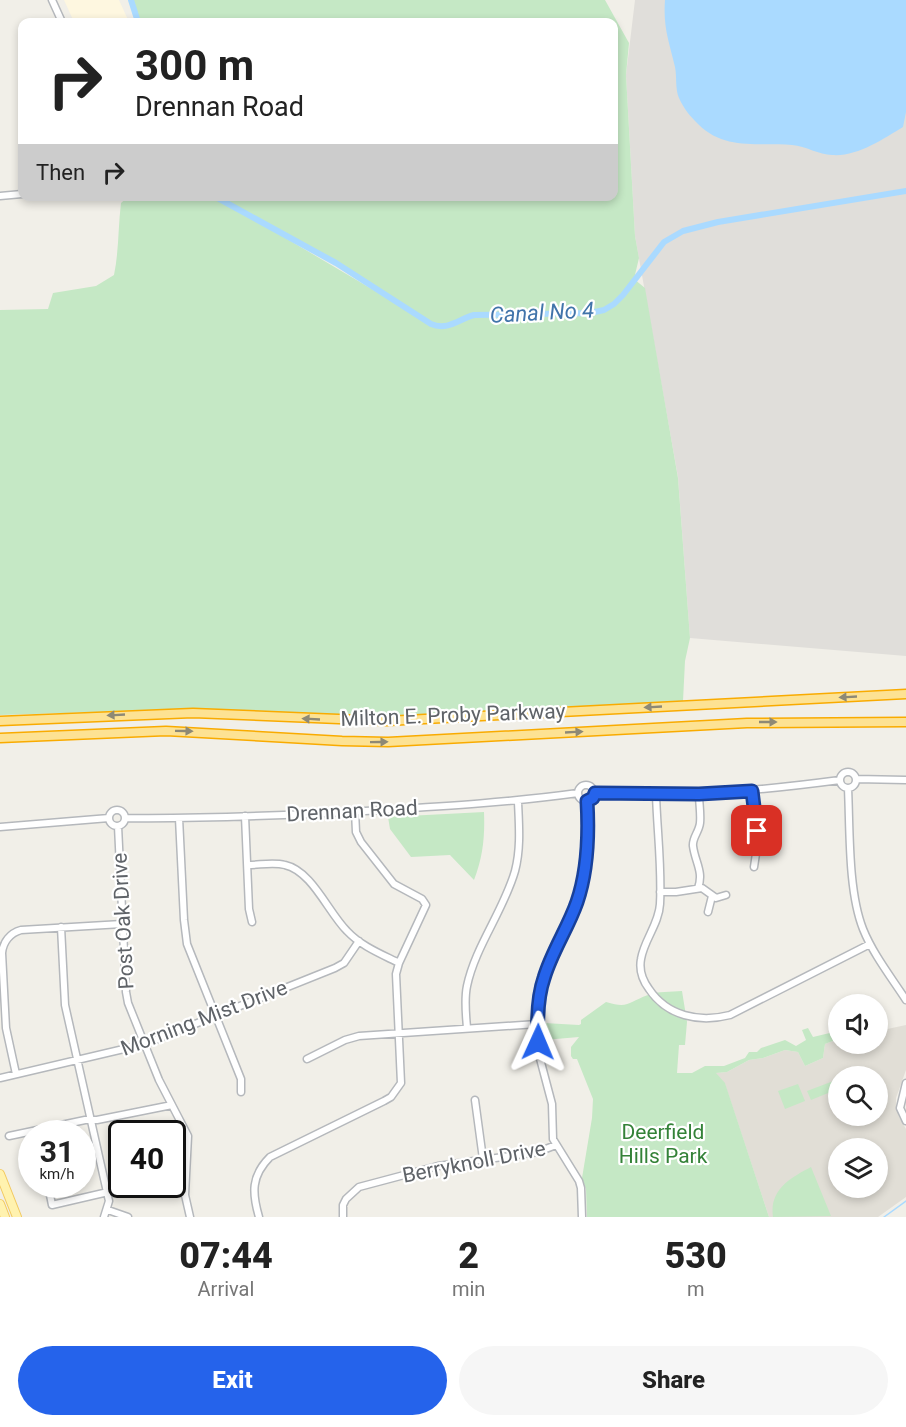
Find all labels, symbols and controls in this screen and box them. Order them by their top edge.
text: 300 m [135,41,254,90]
icon: right [36,42,114,120]
text: Drennan Road [135,91,304,123]
icon: right [97,156,130,189]
text: Then [36,160,85,185]
water label: Canal No 4 [489,297,595,328]
one-way arrow [838,693,857,702]
street label: Milton E. Proby Parkway [340,699,566,731]
one-way arrow [643,703,662,712]
one-way arrow [107,711,126,720]
one-way arrow [302,714,321,723]
one-way arrow [759,718,778,727]
one-way arrow [175,727,194,736]
one-way arrow [564,727,583,736]
one-way arrow [370,737,389,747]
street label: Drennan Road [286,796,418,826]
pin [731,805,782,856]
icon: arrive [740,814,773,847]
street label: Post Oak Drive [107,852,139,990]
street label: Morning Mist Drive [117,975,291,1061]
map controls [828,994,888,1198]
button: sound [828,994,888,1054]
position arrow [506,1010,570,1074]
button: search [828,1066,888,1126]
speed limit sign: 40 [108,1120,186,1198]
park label: Deerfield Hills Park [619,1120,708,1168]
text: 31 [40,1134,74,1169]
street label: Berryknoll Drive [400,1136,548,1188]
button: layers [828,1138,888,1198]
text: km/h [39,1165,75,1183]
text: 07:44 [179,1235,273,1277]
text: 2 [458,1235,479,1277]
text: 530 [665,1235,727,1277]
text: Arrival [198,1277,254,1301]
text: min [452,1277,485,1301]
text: m [687,1277,704,1301]
button: Exit [18,1346,447,1415]
button: Share [459,1346,888,1415]

